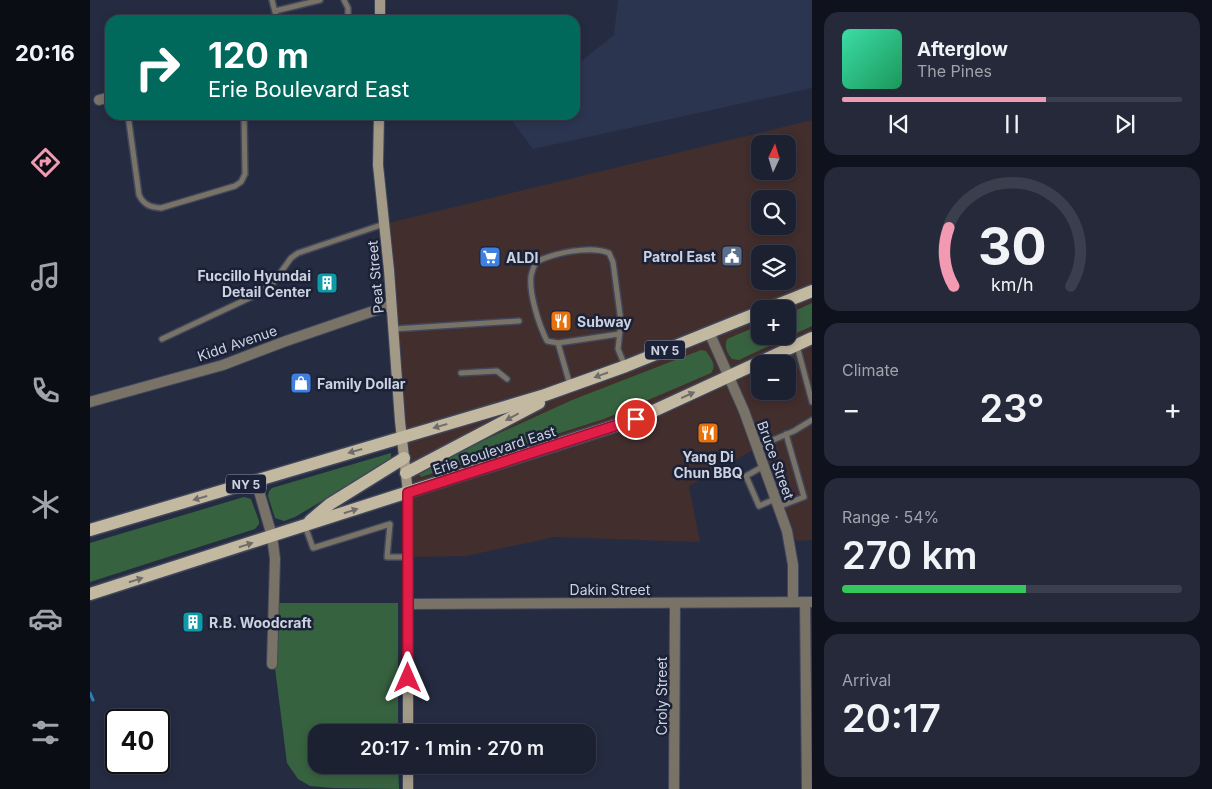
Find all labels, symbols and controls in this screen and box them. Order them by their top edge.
text: 120 m [208,34,309,76]
icon: right [125,35,190,100]
text: Afterglow [917,38,1008,61]
text: 20:16 [15,40,75,66]
text: The Pines [917,61,992,81]
text: Erie Boulevard East [208,76,409,102]
icon: previous [885,110,913,138]
icon: pause [998,110,1026,138]
icon: next [1111,110,1139,138]
north arrow [751,135,796,180]
map controls [751,135,796,400]
icon: directions [28,145,63,180]
button: search [751,190,796,235]
text: 30 [978,215,1046,278]
street label: Peat Street [363,239,387,314]
public building icon: Patrol East [720,244,744,268]
supermarket icon: ALDI [478,245,502,269]
button: layers [751,245,796,290]
place label: Patrol East [643,248,716,265]
place label: ALDI [506,249,538,266]
icon: music [28,259,63,294]
place label: Fuccillo Hyundai Detail Center [198,267,311,300]
building icon: Fuccillo Hyundai Detail Center [315,271,339,295]
text: km/h [991,274,1033,295]
button: + [751,300,796,345]
restaurant icon: Subway [549,309,573,333]
place label: Subway [577,313,632,330]
street label: Kidd Avenue [195,321,279,365]
road number: NY 5 [645,340,685,360]
button: − [751,355,796,400]
text: Climate [842,360,899,380]
shop icon: Family Dollar [289,371,313,395]
one-way arrow [593,371,608,379]
icon: phone [28,373,63,408]
place label: Family Dollar [317,375,406,392]
text: 23° [980,385,1044,431]
one-way arrow [681,391,695,399]
text: − [842,392,861,426]
text: + [1163,392,1182,426]
pin [615,398,657,440]
icon: arrive [622,405,650,433]
one-way arrow [504,413,519,421]
street label: Bruce Street [754,418,798,502]
restaurant icon: Yang Di Chun BBQ [696,421,720,445]
street label: Erie Boulevard East [431,422,558,478]
one-way arrow [432,422,447,430]
one-way arrow [348,448,363,456]
place label: Yang Di Chun BBQ [673,448,743,481]
road number: NY 5 [226,474,266,494]
icon: climate [28,487,63,522]
one-way arrow [192,494,207,502]
one-way arrow [344,506,359,514]
text: Range · 54% [842,507,939,527]
text: 270 km [842,532,977,578]
one-way arrow [239,540,254,548]
one-way arrow [129,575,144,583]
street label: Dakin Street [570,581,651,598]
icon: car [28,601,63,636]
building icon: R.B. Woodcraft [181,610,205,634]
place label: R.B. Woodcraft [209,614,312,631]
position arrow [381,651,433,703]
street label: Croly Street [653,656,670,735]
text: Arrival [842,670,891,690]
text: 20:17 [842,695,941,741]
speed limit sign: 40 [105,709,170,774]
icon: filters [28,715,63,750]
text: 20:17 · 1 min · 270 m [360,737,544,760]

